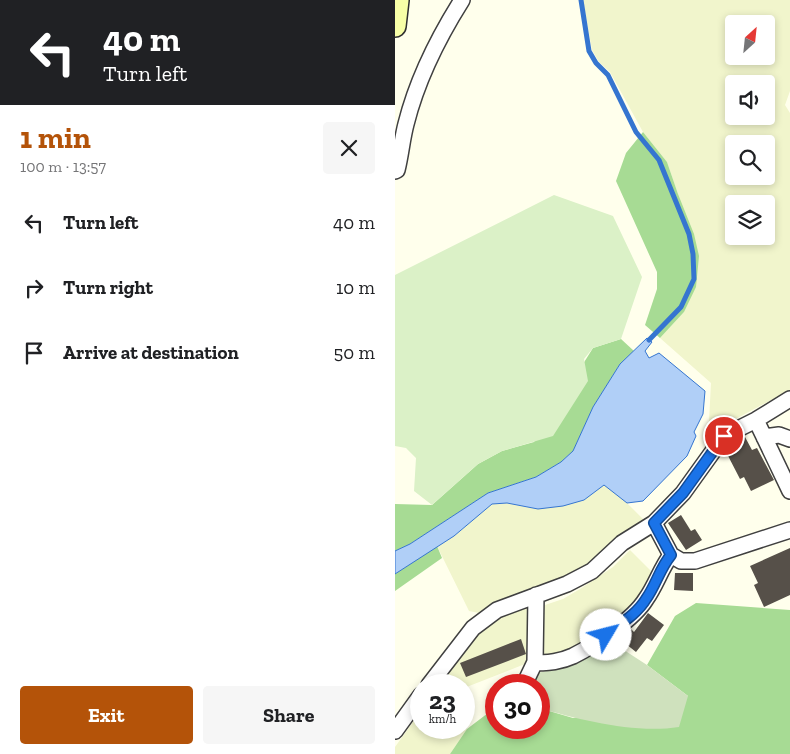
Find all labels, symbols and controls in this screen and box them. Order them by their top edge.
north arrow [725,15,775,65]
map controls [725,15,775,245]
text: 40 m [103,18,180,60]
icon: left [20,20,85,85]
text: Turn left [103,60,187,87]
button: sound [725,75,775,125]
text: 1 min [20,120,91,156]
button: close [323,122,375,174]
button: search [725,135,775,185]
text: 100 m · 13:57 [20,157,106,176]
button: layers [725,195,775,245]
icon: left [20,209,48,237]
text: Turn left [63,211,138,234]
text: 40 m [333,211,375,234]
icon: right [20,274,48,302]
text: Turn right [63,276,153,299]
text: 10 m [336,276,375,299]
icon: arrive [20,339,48,367]
text: Arrive at destination [63,341,239,364]
text: 50 m [334,341,375,364]
pin [703,415,745,457]
icon: arrive [710,422,738,450]
position arrow [579,608,631,660]
speed limit sign: 30 [485,674,550,739]
text: 23 [429,685,456,715]
button: Exit [20,686,193,744]
button: Share [203,686,375,744]
text: km/h [429,712,456,726]

